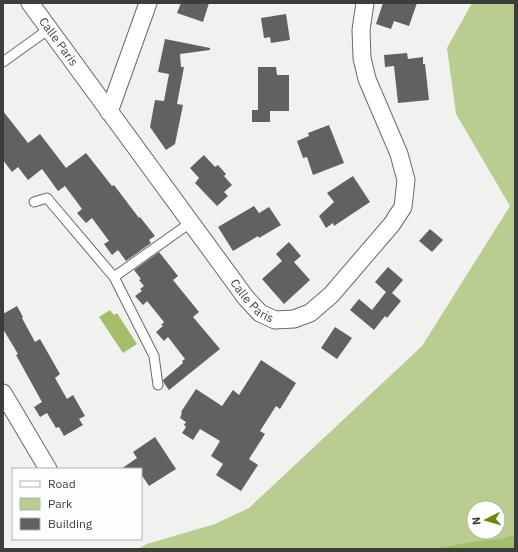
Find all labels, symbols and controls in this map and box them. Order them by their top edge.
street label: Calle Paris [36,14,82,69]
street label: Calle Paris [227,276,276,325]
legend [12,468,142,540]
text: Road [48,476,76,491]
text: Park [48,496,73,511]
north arrow [466,500,506,540]
text: Building [48,516,93,531]
text: N [469,516,483,526]

